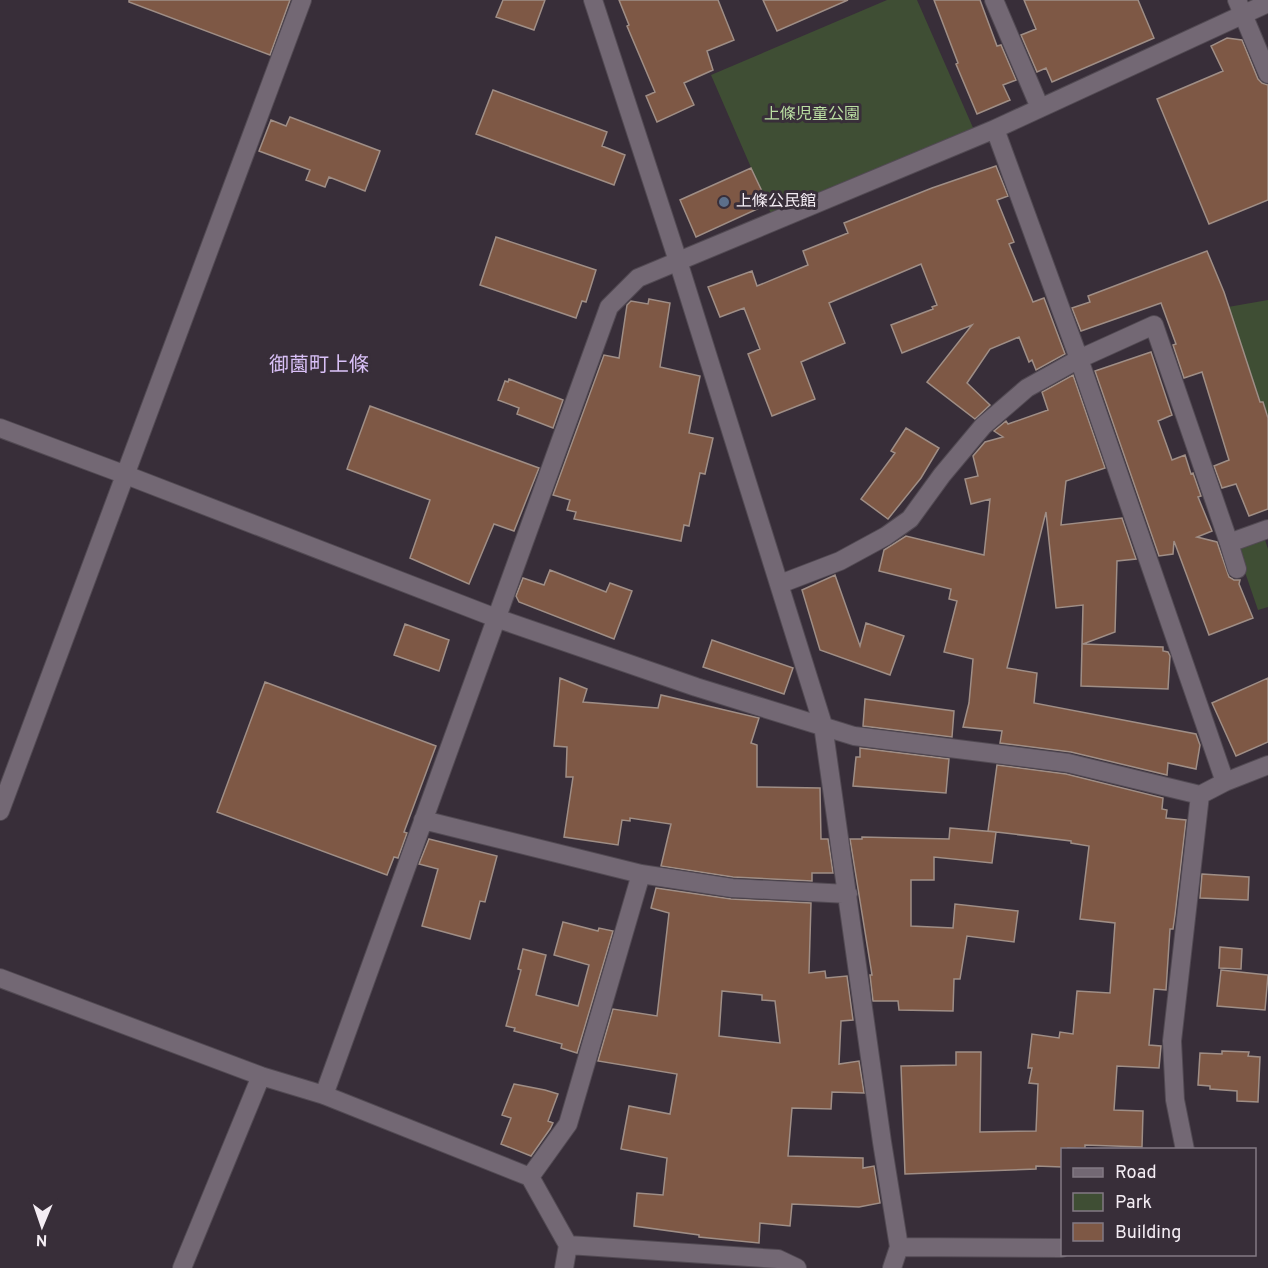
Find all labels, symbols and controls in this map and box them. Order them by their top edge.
park label: 上條児童公園 [764,105,860,125]
place label: 上條公民館 [736,192,816,212]
marker: 上條公民館 [717,195,731,209]
district label: 御薗町上條 [269,353,369,379]
legend [1061,1148,1256,1256]
text: Road [1115,1162,1157,1185]
text: Park [1115,1192,1152,1215]
north arrow [12,1196,72,1256]
text: Building [1115,1222,1181,1245]
text: N [35,1229,48,1249]

